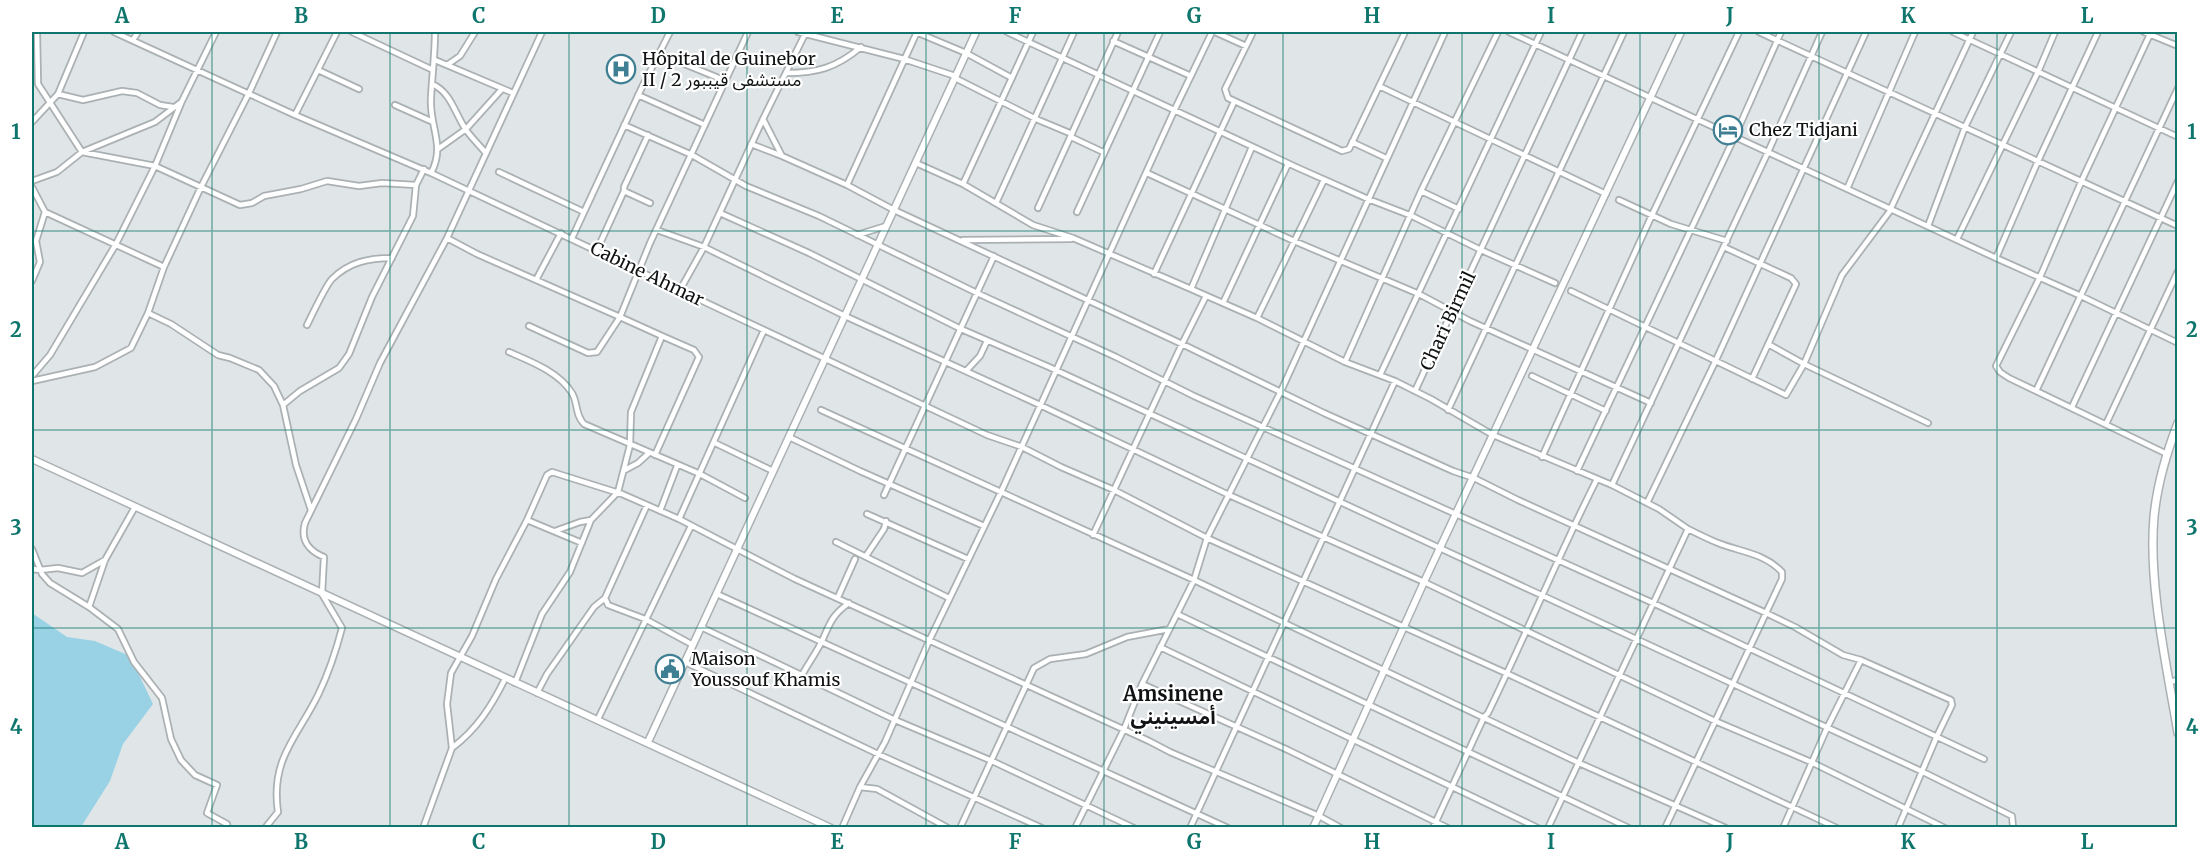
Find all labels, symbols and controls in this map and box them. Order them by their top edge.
text: A [114,3,130,28]
text: B [294,3,308,28]
text: C [472,3,486,28]
text: D [650,3,666,28]
text: E [830,3,844,28]
text: F [1009,3,1022,28]
text: G [1187,3,1202,28]
text: H [1364,3,1380,28]
text: I [1547,3,1555,28]
text: J [1725,3,1734,28]
text: K [1901,3,1916,28]
text: L [2081,3,2094,28]
place label: Hôpital de Guinebor II / مستشفى قيببور 2 [642,47,816,91]
hospital icon: Hôpital de Guinebor II / مستشفى قيببور 2 [605,53,637,85]
hotel icon: Chez Tidjani [1712,114,1744,146]
place label: Chez Tidjani [1749,118,1858,141]
text: 1 [11,119,21,144]
text: 1 [2187,119,2197,144]
street label: Cabine Ahmar [587,236,708,311]
street label: Chari Birmil [1415,267,1481,374]
text: 2 [10,317,22,342]
text: 2 [2186,317,2198,342]
text: 3 [10,515,22,540]
text: 3 [2186,515,2198,540]
place label: Maison Youssouf Khamis [690,647,840,691]
public building icon: Maison Youssouf Khamis [654,653,686,685]
district label: Amsinene أمسينيني [1122,681,1223,734]
text: 4 [10,714,23,739]
text: 4 [2186,714,2199,739]
text: A [114,829,130,854]
text: B [294,829,308,854]
text: C [472,829,486,854]
text: D [650,829,666,854]
text: E [830,829,844,854]
text: F [1009,829,1022,854]
text: G [1187,829,1202,854]
text: H [1364,829,1380,854]
text: I [1547,829,1555,854]
text: J [1725,829,1734,854]
text: K [1901,829,1916,854]
text: L [2081,829,2094,854]

